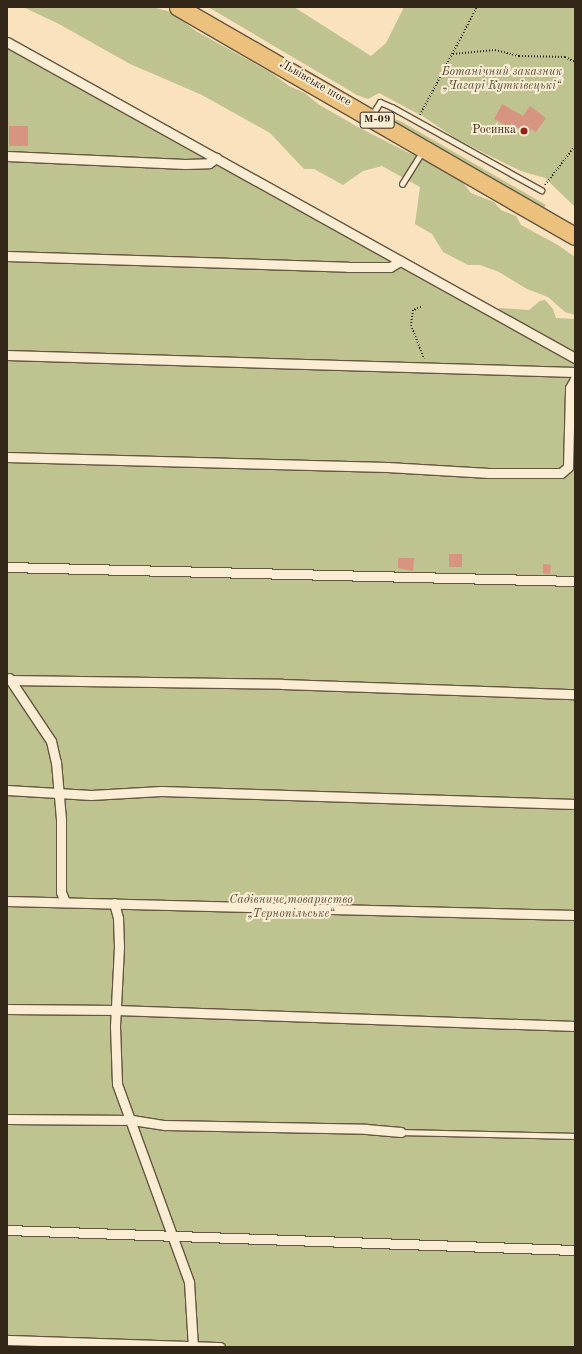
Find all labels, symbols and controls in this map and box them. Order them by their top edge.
street label: Львівське шосе [276,58,354,110]
park label: Ботанічний заказник „Чагарі Кутківецькі“ [442,66,562,94]
road number: М-09 [359,111,395,129]
place label: Росинка [472,124,516,138]
marker: Росинка [519,126,529,136]
park label: Садівниче товариство „Тернопільське“ [229,894,353,922]

